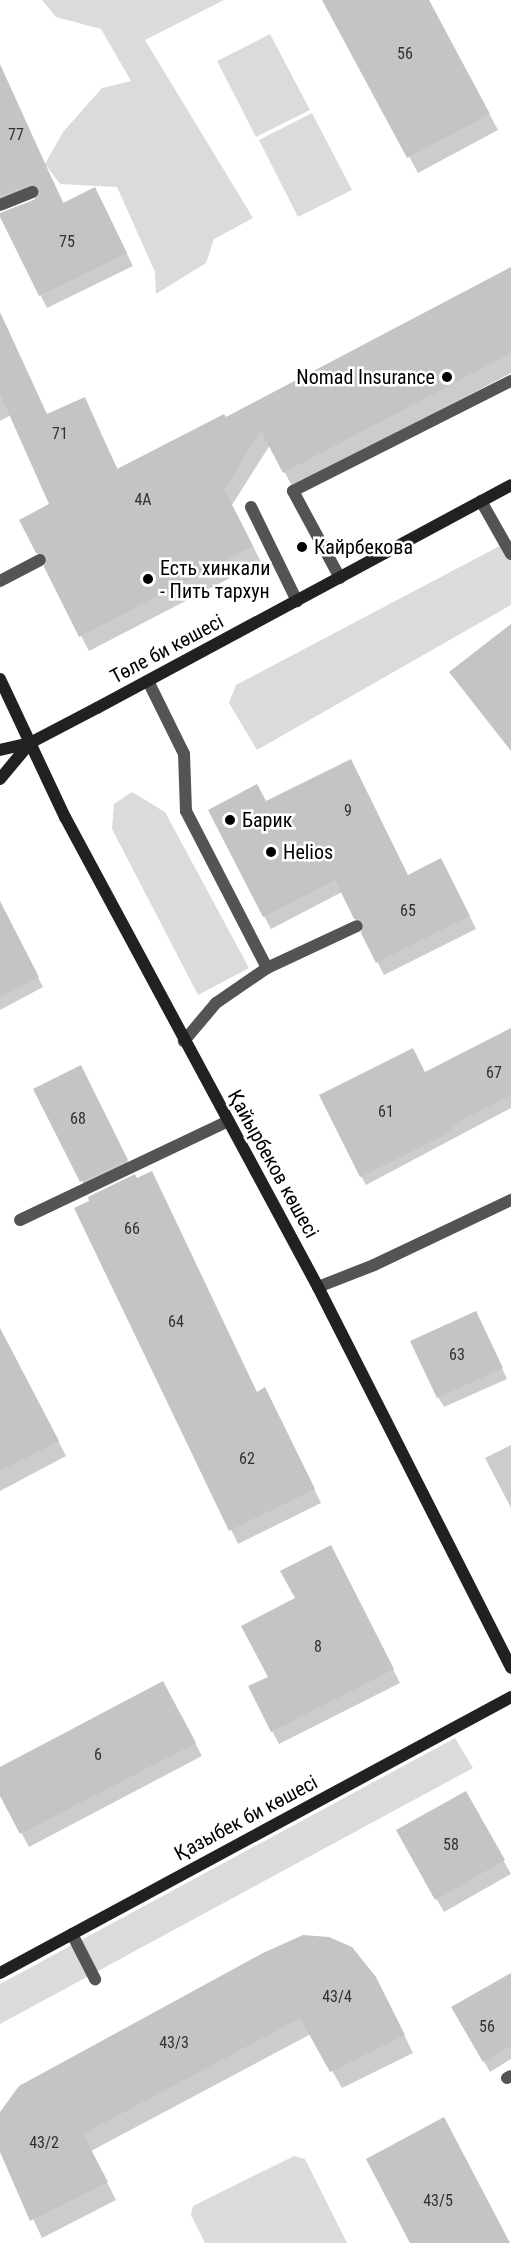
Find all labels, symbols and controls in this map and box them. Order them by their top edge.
house number: 56 [397,44,413,64]
house number: 77 [8,125,24,145]
house number: 75 [59,232,75,252]
place label: Nomad Insurance [296,365,435,389]
marker: Nomad Insurance [440,370,454,384]
house number: 71 [52,424,68,444]
house number: 4А [134,490,152,510]
place label: Кайрбекова [314,535,413,559]
marker: Кайрбекова [295,540,309,554]
place label: Есть хинкали - Пить тархун [160,556,270,603]
marker: Есть хинкали - Пить тархун [141,572,155,586]
street label: Төле би көшесі [106,609,228,689]
house number: 9 [344,801,352,821]
place label: Барик [242,808,292,832]
marker: Барик [223,813,237,827]
place label: Helios [283,840,333,864]
marker: Helios [264,845,278,859]
house number: 65 [400,901,416,921]
house number: 67 [486,1063,502,1083]
street label: Қайырбеков көшесі [222,1086,324,1242]
house number: 61 [378,1102,394,1122]
house number: 68 [70,1109,86,1129]
house number: 66 [124,1219,140,1239]
house number: 64 [168,1312,184,1332]
house number: 63 [449,1345,465,1365]
house number: 62 [239,1449,255,1469]
house number: 8 [314,1637,322,1657]
house number: 6 [94,1745,102,1765]
street label: Қазыбек би көшесі [170,1770,322,1866]
house number: 58 [443,1835,459,1855]
house number: 43/4 [322,1987,352,2007]
house number: 56 [479,2017,495,2037]
house number: 43/3 [159,2033,189,2053]
house number: 43/2 [29,2133,59,2153]
house number: 43/5 [423,2191,453,2211]

